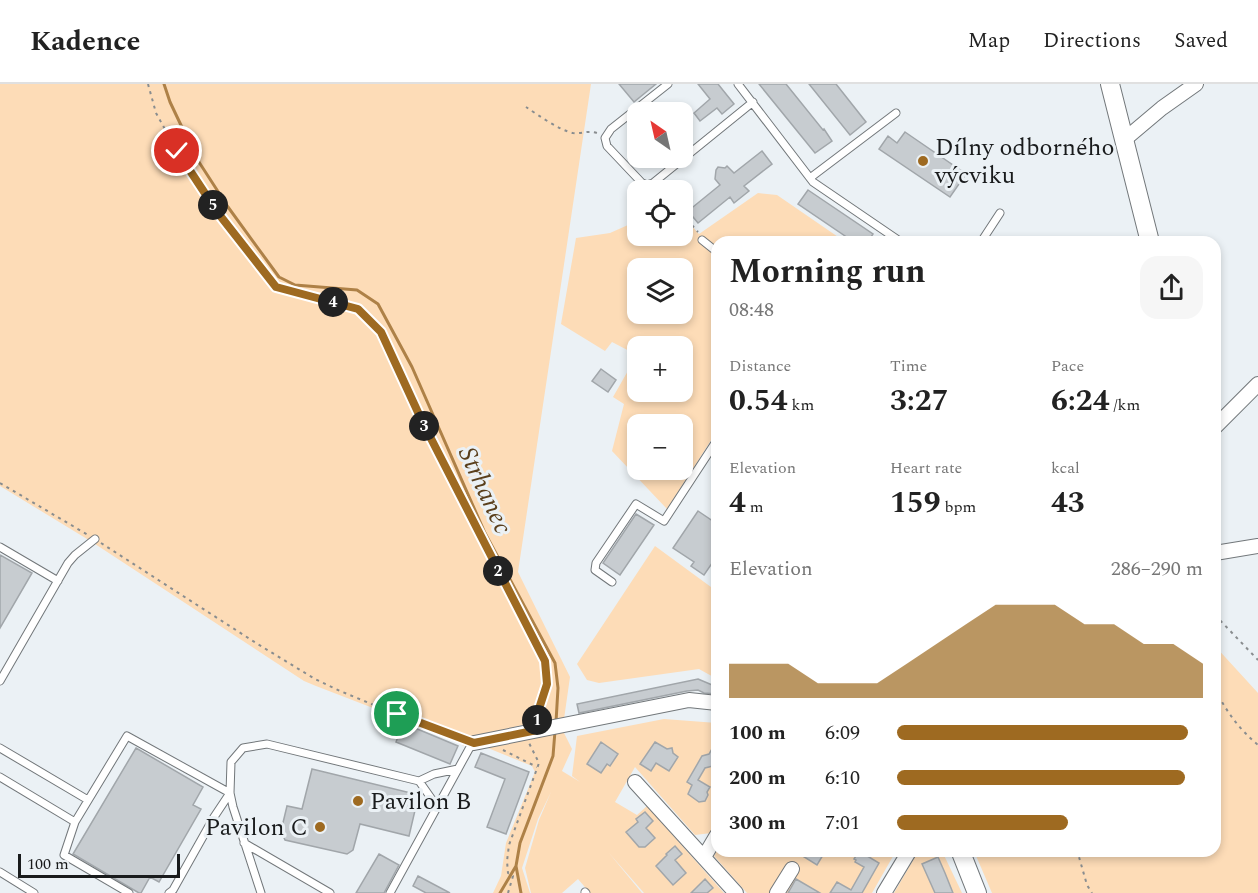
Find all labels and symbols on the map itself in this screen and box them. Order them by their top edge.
north arrow [627,102,693,168]
pin [151,125,202,176]
place label: Dílny odborného výcviku [934,130,1114,194]
marker: Dílny odborného výcviku [916,154,930,168]
pin: 5 [198,190,228,220]
pin: 4 [318,287,348,317]
pin: 3 [409,411,439,441]
water label: Strhanec [447,440,523,541]
pin: 2 [483,556,513,586]
pin [371,688,422,739]
pin: 1 [522,705,552,735]
place label: Pavilon B [370,784,471,820]
marker: Pavilon B [351,794,365,808]
place label: Pavilon C [205,810,308,846]
marker: Pavilon C [313,820,327,834]
scale bar [18,851,180,878]

